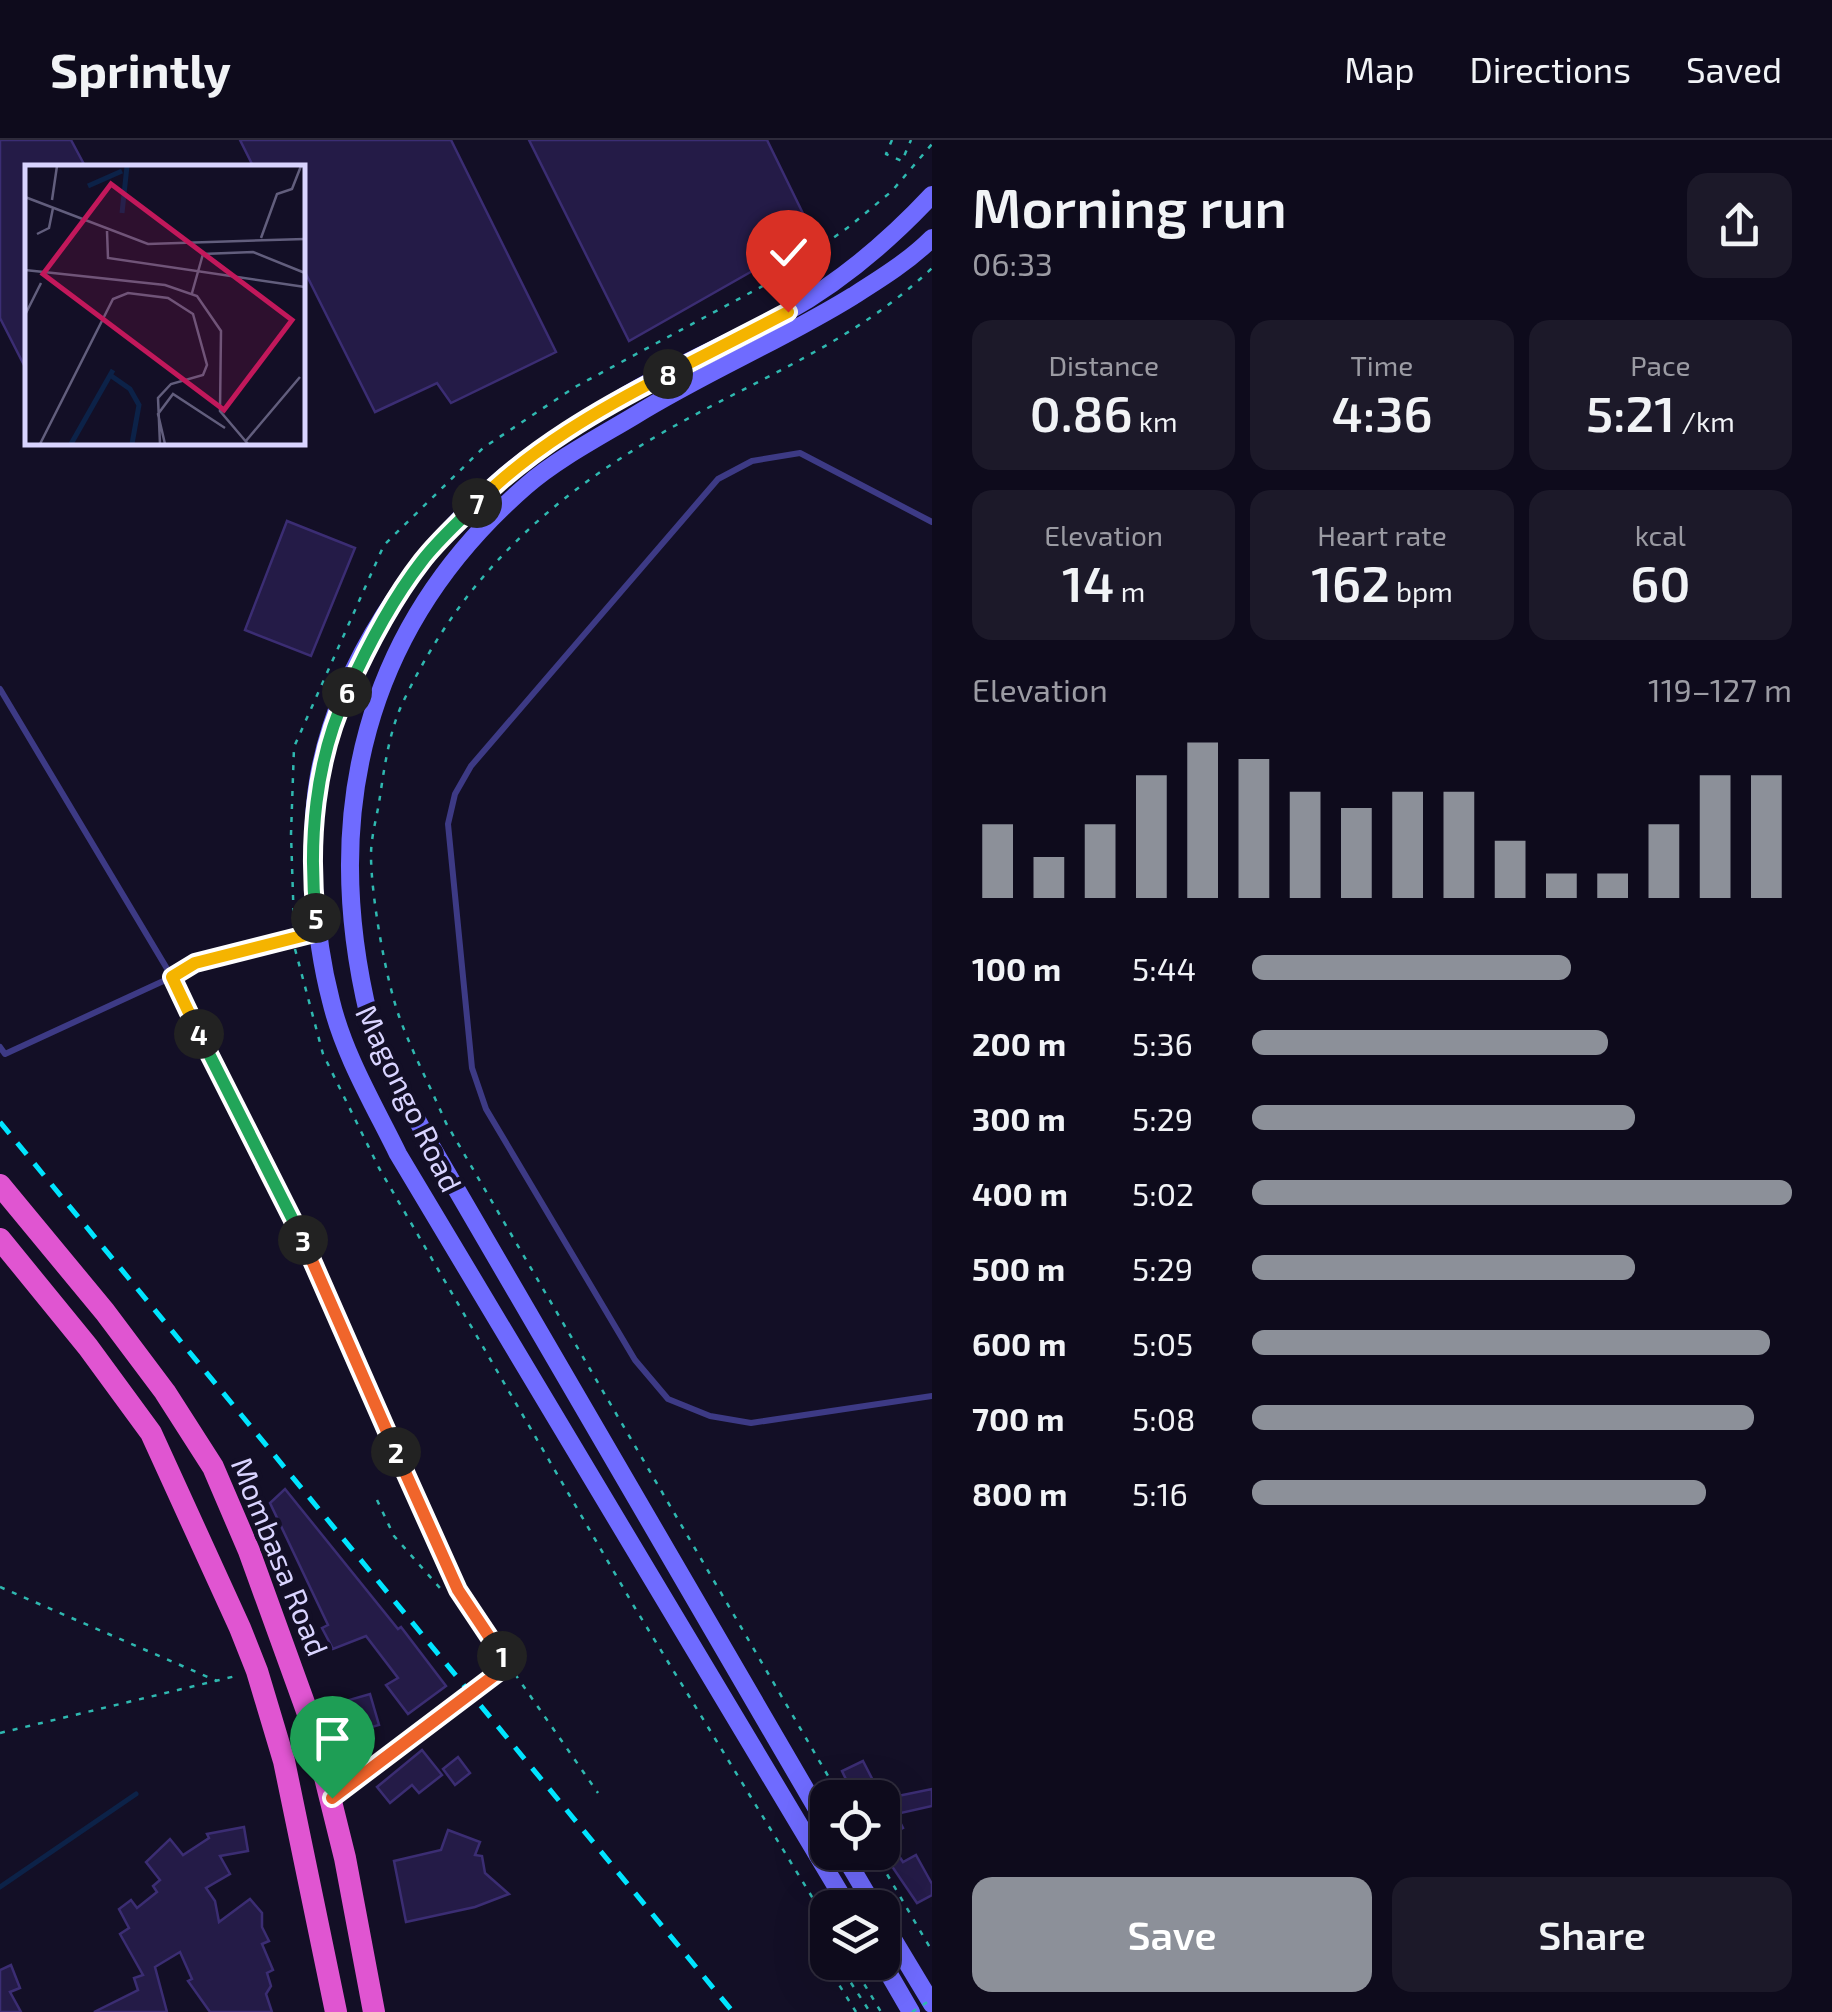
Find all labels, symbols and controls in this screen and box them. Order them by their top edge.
text: Sprintly [50,40,231,98]
text: Map [1344,48,1415,90]
text: Directions [1470,48,1631,90]
text: Saved [1686,48,1782,90]
inset map [25,165,305,445]
text: Morning run [972,173,1287,239]
button: share [1687,173,1792,278]
pin [746,210,831,313]
icon: check [761,225,816,280]
text: 06:33 [972,244,1053,282]
text: Distance [1048,348,1159,382]
text: Time [1351,348,1413,382]
text: Pace [1630,348,1690,382]
pin: 8 [643,349,693,399]
text: 8 [659,357,677,391]
text: 0.86 [1030,382,1133,442]
text: 4:36 [1331,382,1432,442]
text: 5:21 [1586,382,1675,442]
text: km [1133,404,1178,438]
text: /km [1675,404,1735,438]
pin: 7 [452,478,502,528]
text: 7 [470,486,484,520]
text: Elevation [1044,518,1163,552]
text: Heart rate [1317,518,1447,552]
text: kcal [1635,518,1686,552]
text: 14 [1062,552,1114,612]
text: 162 [1311,552,1390,612]
text: 60 [1630,552,1690,612]
text: m [1114,574,1145,608]
text: bpm [1390,574,1453,608]
pin: 6 [322,667,372,717]
text: Elevation [972,670,1108,708]
text: 119–127 m [1648,670,1792,708]
text: 6 [339,675,355,709]
pin: 5 [291,893,341,943]
text: 5 [308,901,324,935]
text: 100 m [972,949,1061,987]
text: 5:44 [1132,949,1196,987]
street label: Magongo Road [349,999,471,1197]
pin: 4 [174,1009,224,1059]
text: 4 [190,1017,208,1051]
text: 200 m [972,1024,1066,1062]
text: 5:36 [1132,1024,1193,1062]
text: 300 m [972,1099,1066,1137]
text: 5:29 [1132,1099,1193,1137]
text: 400 m [972,1174,1068,1212]
text: 5:02 [1132,1174,1194,1212]
pin: 3 [278,1215,328,1265]
text: 3 [295,1223,311,1257]
text: 500 m [972,1249,1065,1287]
text: 5:29 [1132,1249,1193,1287]
text: 600 m [972,1324,1066,1362]
text: 5:05 [1132,1324,1193,1362]
text: 700 m [972,1399,1064,1437]
text: 5:08 [1132,1399,1195,1437]
pin: 2 [371,1427,421,1477]
text: 2 [388,1435,404,1469]
street label: Mombasa Road [225,1452,337,1661]
text: 800 m [972,1474,1067,1512]
text: 5:16 [1132,1474,1188,1512]
pin: 1 [477,1631,527,1681]
text: 1 [496,1639,508,1673]
pin [290,1696,375,1799]
icon: arrive [305,1711,360,1766]
map controls [810,1780,900,1980]
button: locate [810,1780,900,1870]
button: Save [972,1877,1372,1992]
button: Share [1392,1877,1792,1992]
button: layers [810,1890,900,1980]

